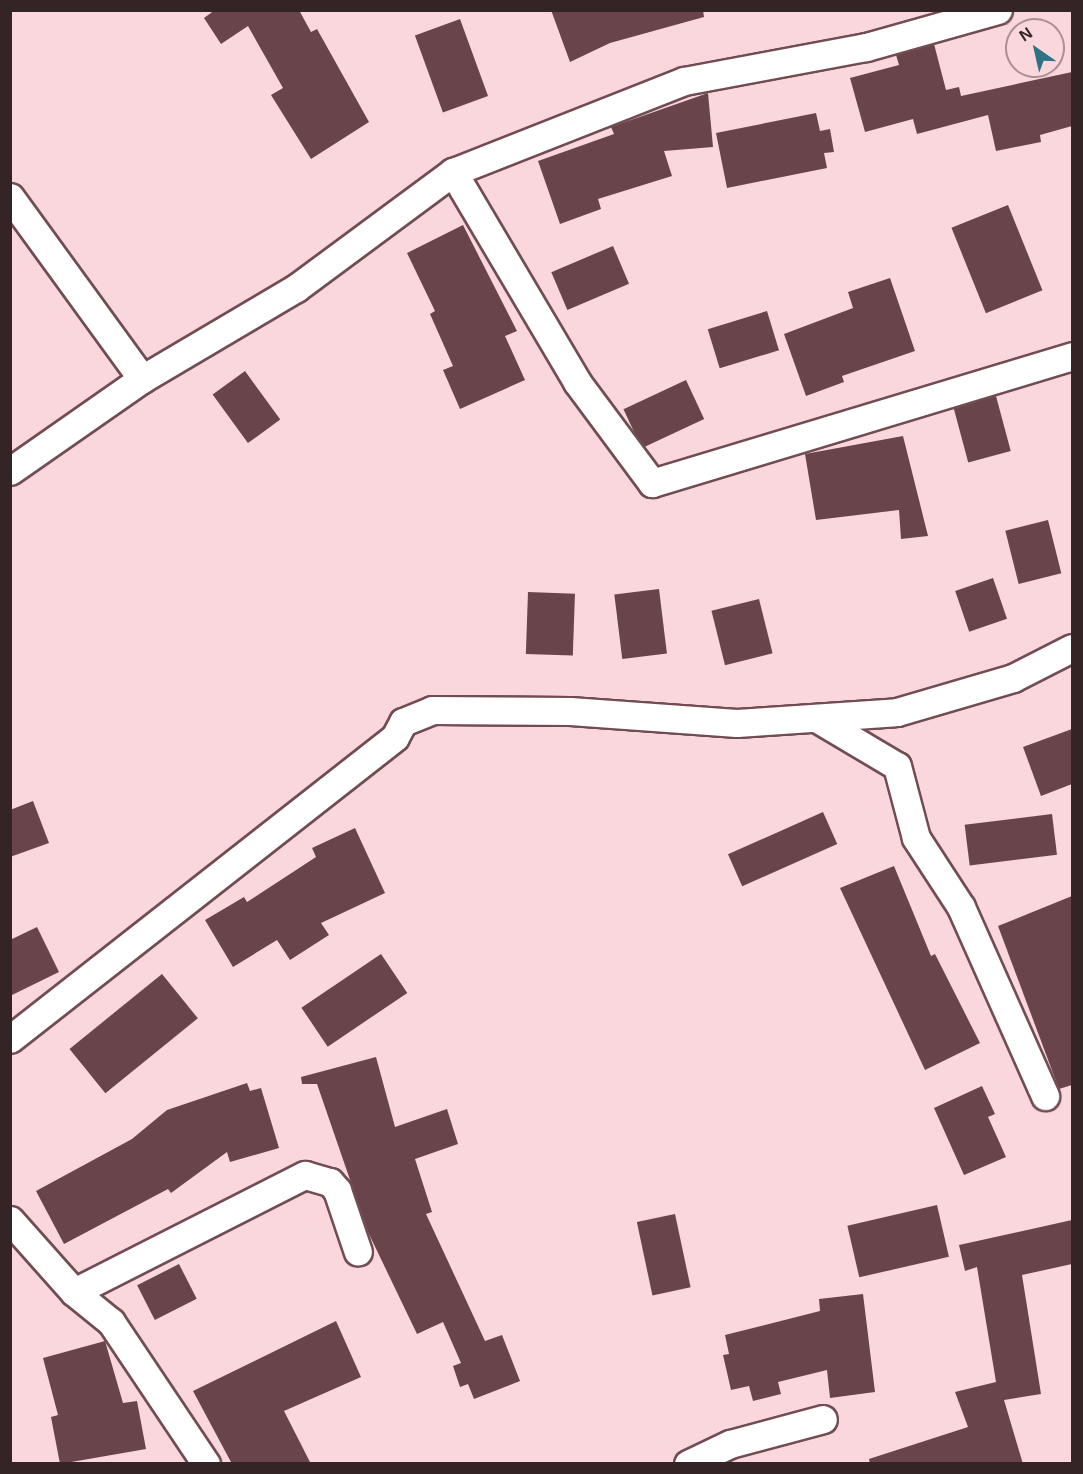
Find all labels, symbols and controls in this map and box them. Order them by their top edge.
north arrow [1005,18,1065,78]
text: N [1016,24,1035,45]

